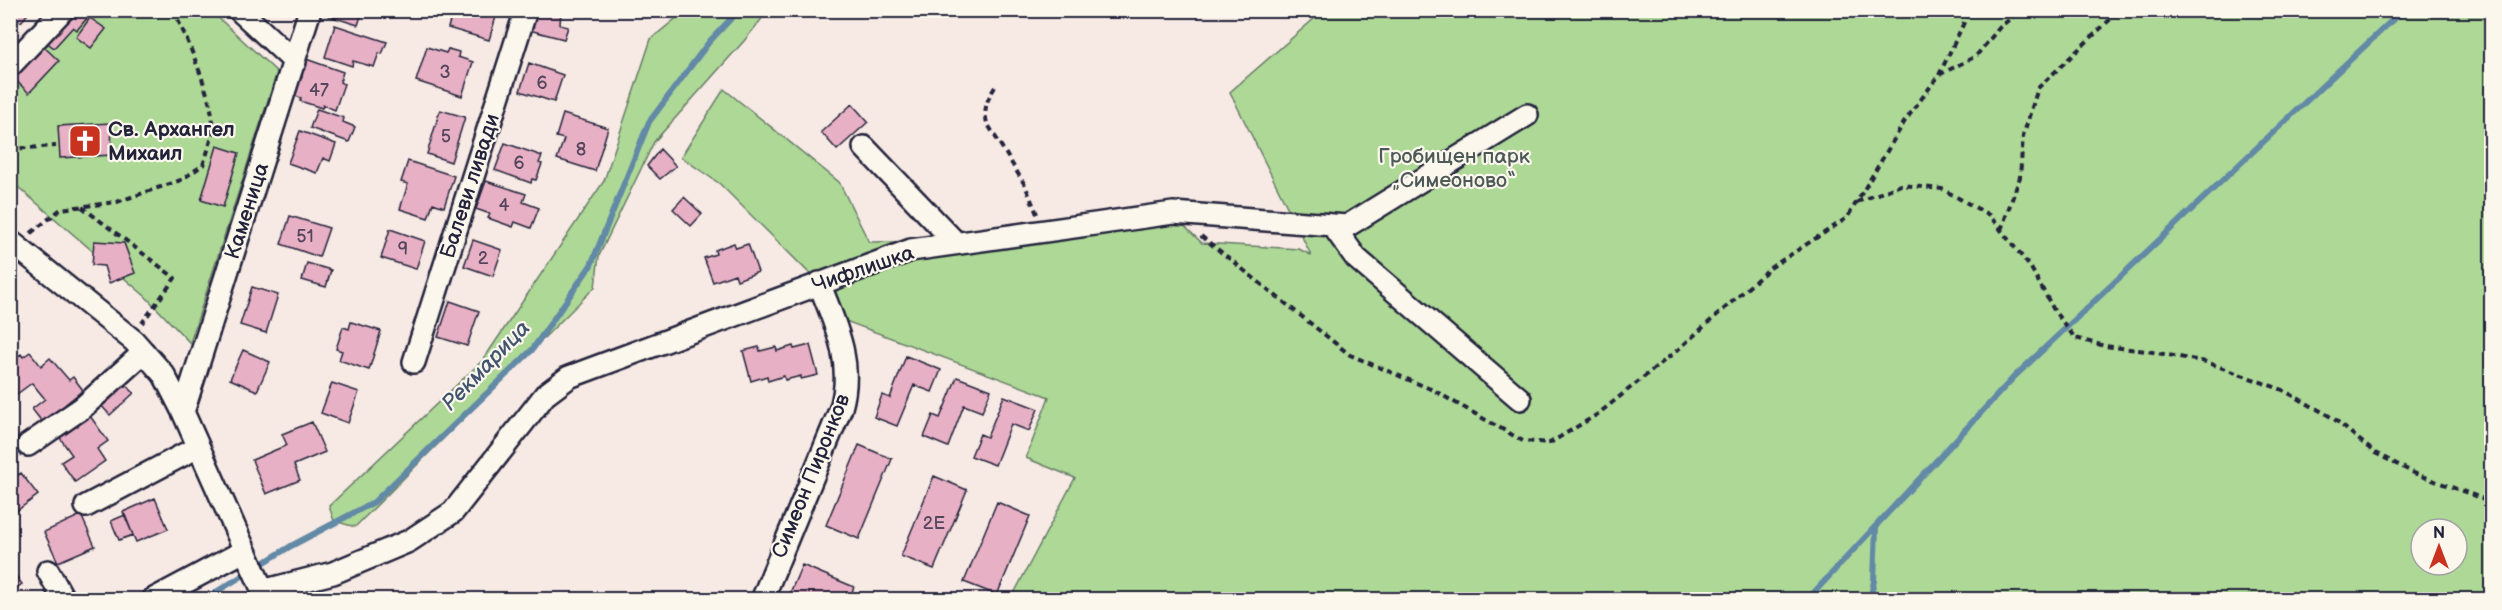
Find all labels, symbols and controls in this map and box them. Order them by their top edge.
house number: 3 [439,62,451,83]
house number: 6 [537,73,548,94]
house number: 47 [309,80,329,101]
street label: Балеви ливади [435,111,505,261]
place label: Св. Архангел Михаил [108,117,235,166]
church icon: Св. Архангел Михаил [67,123,103,159]
house number: 5 [441,126,451,147]
house number: 8 [576,139,586,160]
park label: Гробищен парк „Симеоново“ [1378,144,1530,193]
house number: 6 [514,153,525,174]
street label: Каменица [220,159,274,262]
house number: 4 [499,195,510,216]
house number: 51 [296,226,314,247]
house number: 9 [398,239,408,260]
street label: Чифлишка [809,240,918,298]
house number: 2 [478,248,489,269]
water label: Рекмарица [436,315,536,417]
street label: Симеон Пиронков [767,390,855,562]
house number: 2Е [923,513,945,534]
north arrow [2409,517,2469,577]
text: N [2433,524,2445,543]

